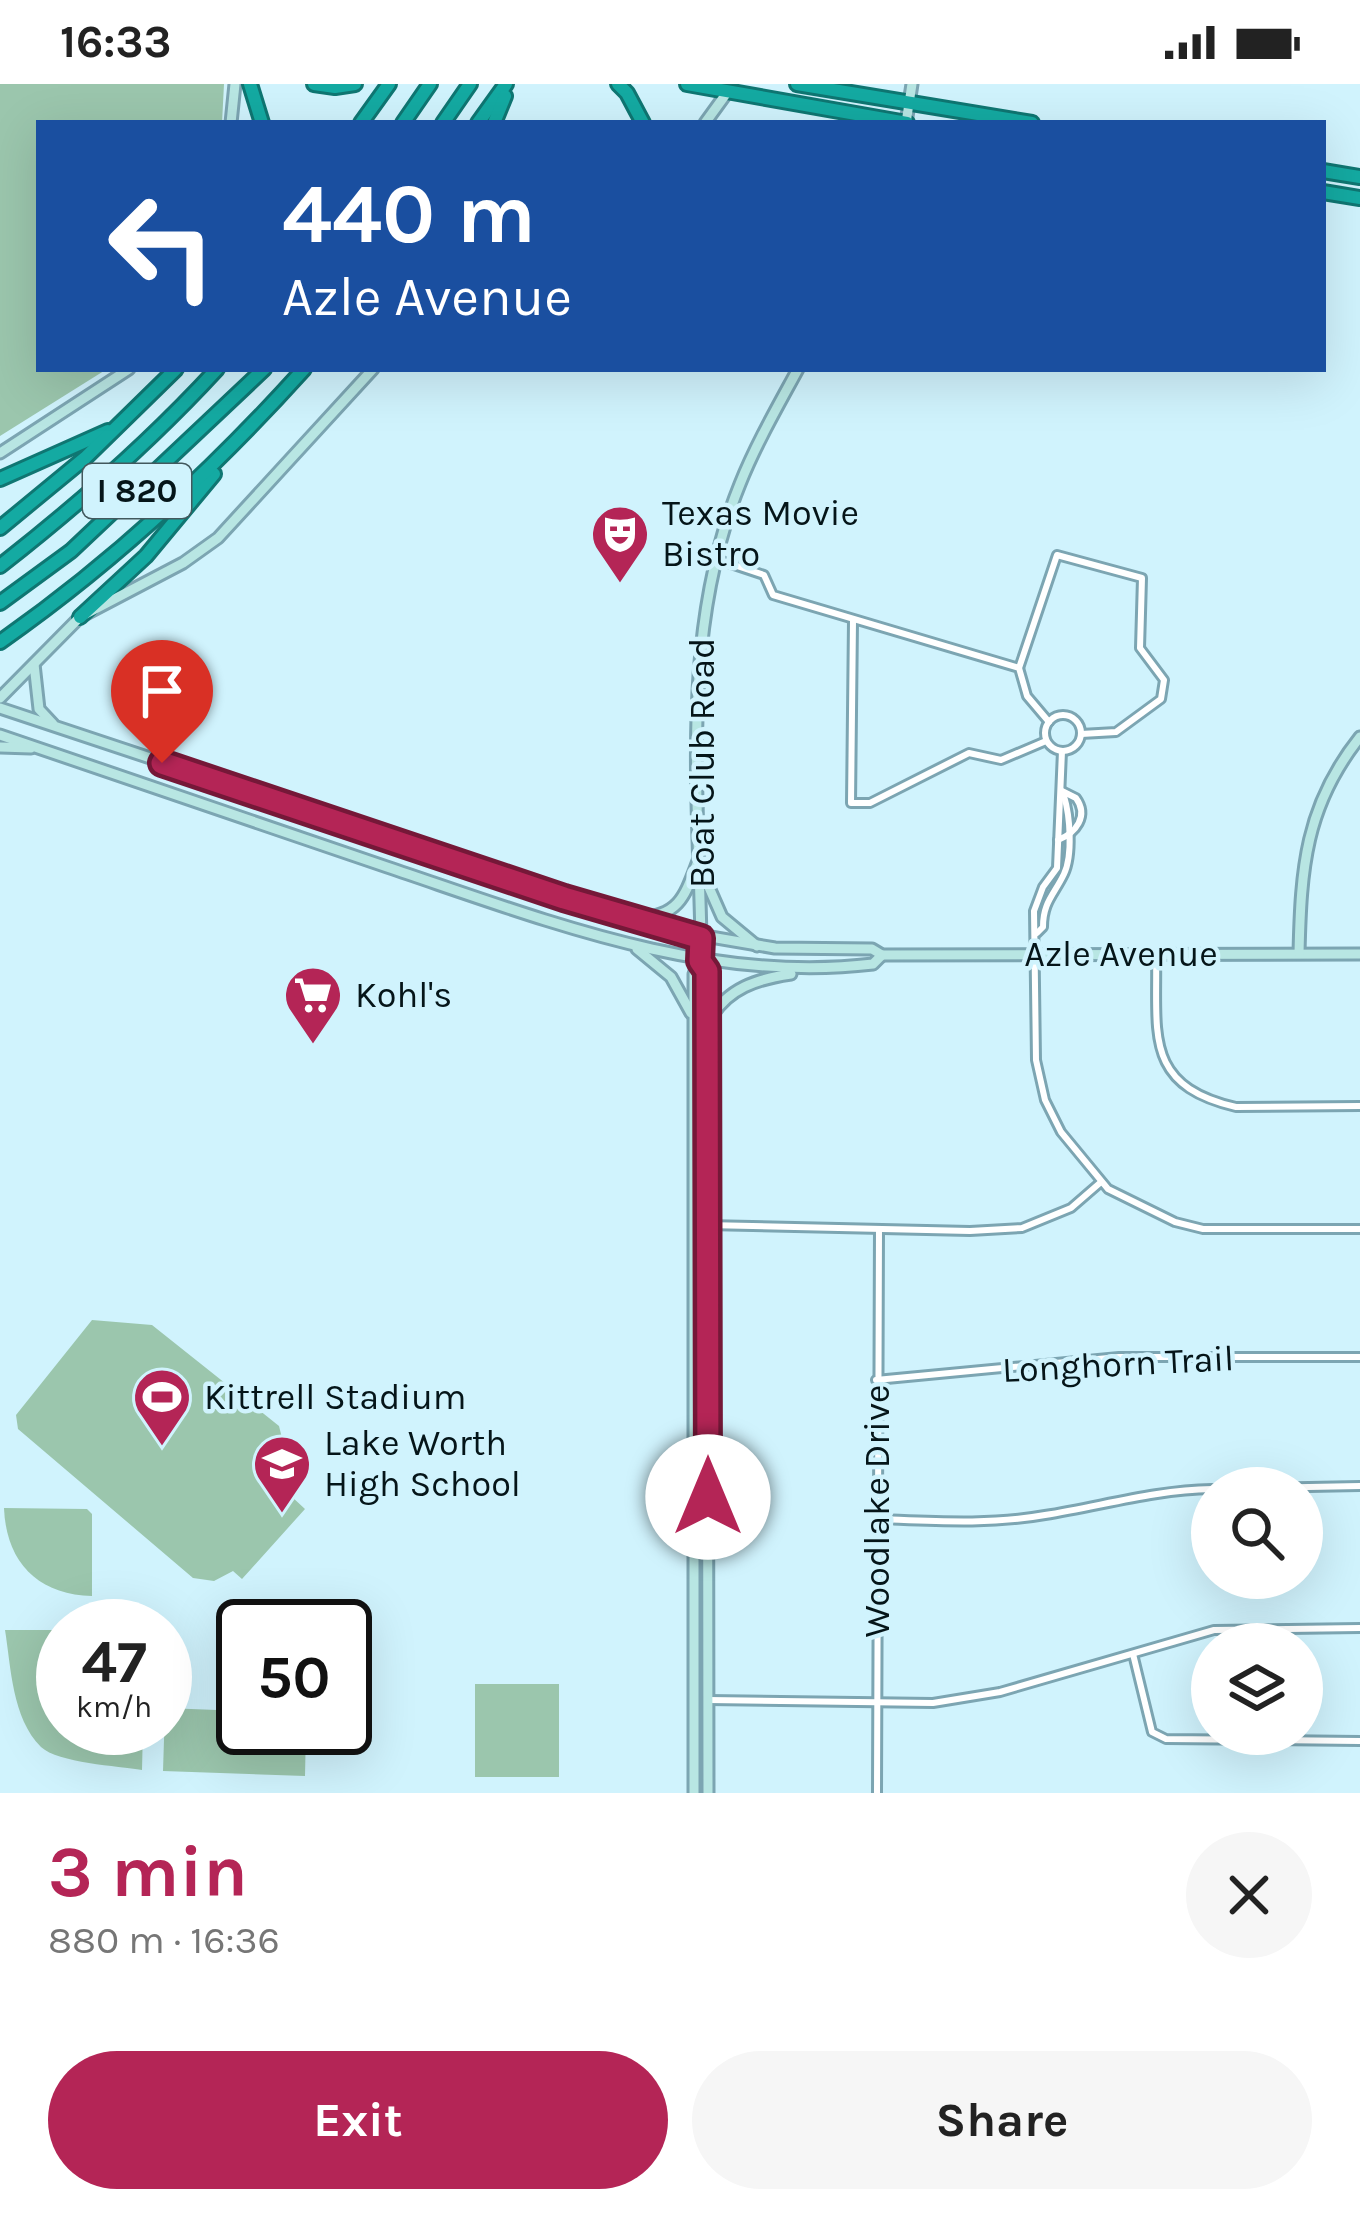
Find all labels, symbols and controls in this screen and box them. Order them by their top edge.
text: 16:33 [60,16,171,68]
text: 440 m [282,165,536,263]
icon: left [84,168,240,324]
text: Azle Avenue [282,265,572,329]
road number: I 820 [83,464,191,518]
place label: Texas Movie Bistro [662,492,859,575]
theatre icon: Texas Movie Bistro [589,503,651,585]
street label: Boat Club Road [681,638,723,888]
pin [111,640,213,763]
icon: arrive [129,658,195,724]
street label: Azle Avenue [1024,933,1218,975]
supermarket icon: Kohl's [282,964,344,1046]
place label: Kohl's [355,974,452,1016]
street label: Longhorn Trail [1001,1337,1235,1391]
sports icon: Kittrell Stadium [131,1366,193,1448]
place label: Kittrell Stadium [204,1376,467,1418]
street label: Woodlake Drive [856,1384,898,1638]
place label: Lake Worth High School [324,1422,521,1505]
school or university icon: Lake Worth High School [251,1433,313,1515]
position arrow [645,1434,771,1560]
map controls [1191,1467,1323,1755]
button: search [1191,1467,1323,1599]
speed limit sign: 50 [216,1599,372,1755]
button: layers [1191,1623,1323,1755]
text: 47 [81,1627,147,1697]
text: km/h [76,1689,152,1725]
text: 3 min [48,1830,248,1914]
button: close [1186,1832,1312,1958]
text: 880 m · 16:36 [48,1917,280,1963]
button: Exit [48,2051,668,2189]
button: Share [692,2051,1312,2189]

